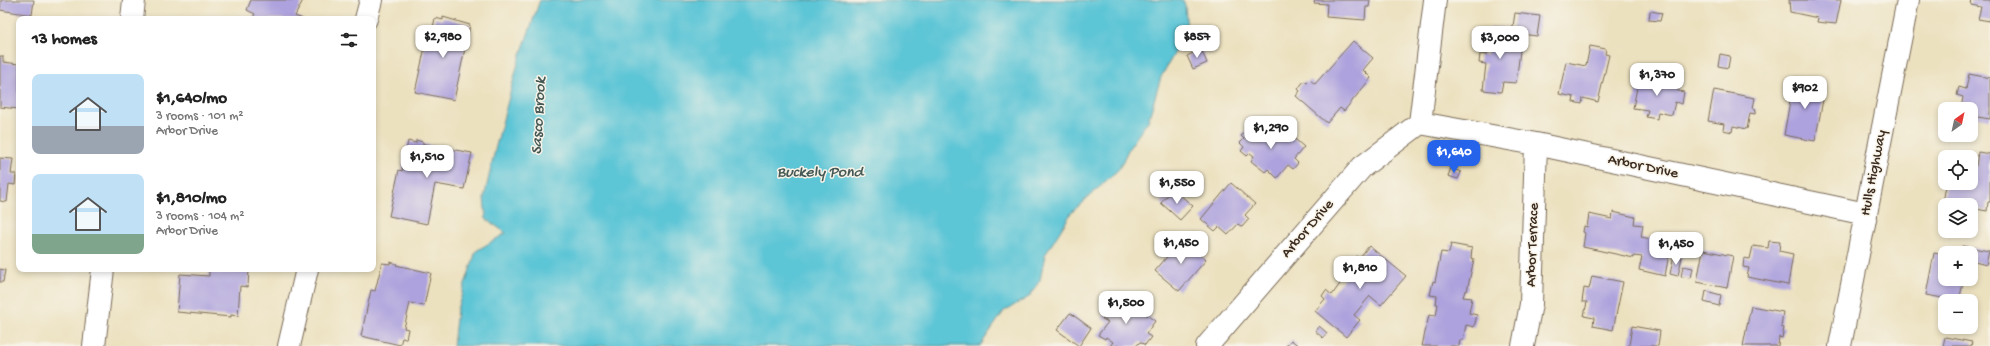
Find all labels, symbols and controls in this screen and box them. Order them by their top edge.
pin: $2,980 [410,25,476,59]
pin: $857 [1173,25,1221,59]
pin: $3,000 [1467,26,1533,60]
icon: filters [338,29,360,51]
text: 13 homes [32,30,97,50]
text: $2,980 [424,30,462,45]
text: $857 [1184,30,1210,45]
text: $3,000 [1481,31,1519,46]
pin: $1,370 [1624,63,1690,97]
text: $1,370 [1639,68,1675,83]
water label: Sasco Brook [528,75,552,155]
pin: $902 [1781,76,1829,110]
text: $902 [1792,81,1818,96]
text: $1,640/mo [156,89,227,109]
icon: home [64,90,112,138]
north arrow [1938,102,1978,142]
map controls [1938,102,1978,334]
text: 3 rooms · 101 m² [156,109,244,124]
pin: $1,290 [1238,116,1304,150]
text: $1,290 [1253,121,1289,136]
text: Arbor Drive [156,124,218,139]
street label: Hulls Highway [1857,128,1891,217]
pin: $1,640 [1421,140,1487,174]
pin: $1,510 [394,145,460,179]
text: $1,640 [1436,145,1472,160]
text: $1,510 [410,150,444,165]
button: locate [1938,150,1978,190]
street label: Arbor Drive [1606,151,1680,183]
water label: Buckely Pond [777,164,865,183]
pin: $1,550 [1144,171,1210,205]
text: $1,550 [1159,176,1195,191]
text: $1,810/mo [156,189,227,209]
icon: home [64,190,112,238]
street label: Arbor Drive [1278,196,1338,262]
button: layers [1938,198,1978,238]
street label: Arbor Terrace [1523,202,1543,287]
text: 3 rooms · 104 m² [156,209,244,224]
text: Arbor Drive [156,224,218,239]
pin: $1,450 [1148,231,1214,265]
pin: $1,450 [1643,232,1709,266]
text: $1,450 [1163,236,1199,251]
text: $1,450 [1658,237,1694,252]
button: + [1938,246,1978,286]
pin: $1,810 [1327,256,1393,290]
text: $1,810 [1343,261,1377,276]
pin: $1,500 [1093,291,1159,325]
button: − [1938,294,1978,334]
text: $1,500 [1108,296,1144,311]

